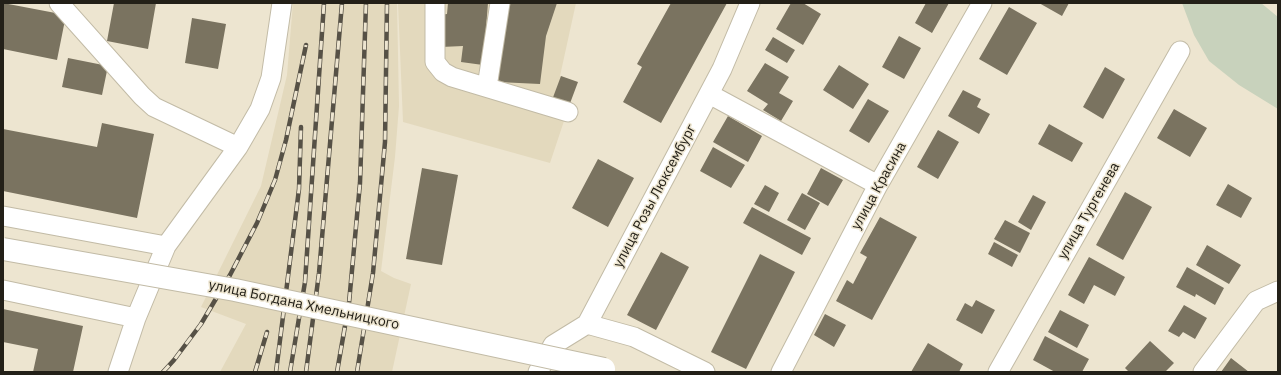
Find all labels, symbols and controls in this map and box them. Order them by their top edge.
street label: улица Розы Люксембург [610,121,700,271]
street label: улица Красина [848,139,910,233]
street label: улица Тургенева [1054,159,1124,263]
street label: улица Богдана Хмельницкого [207,277,401,333]

